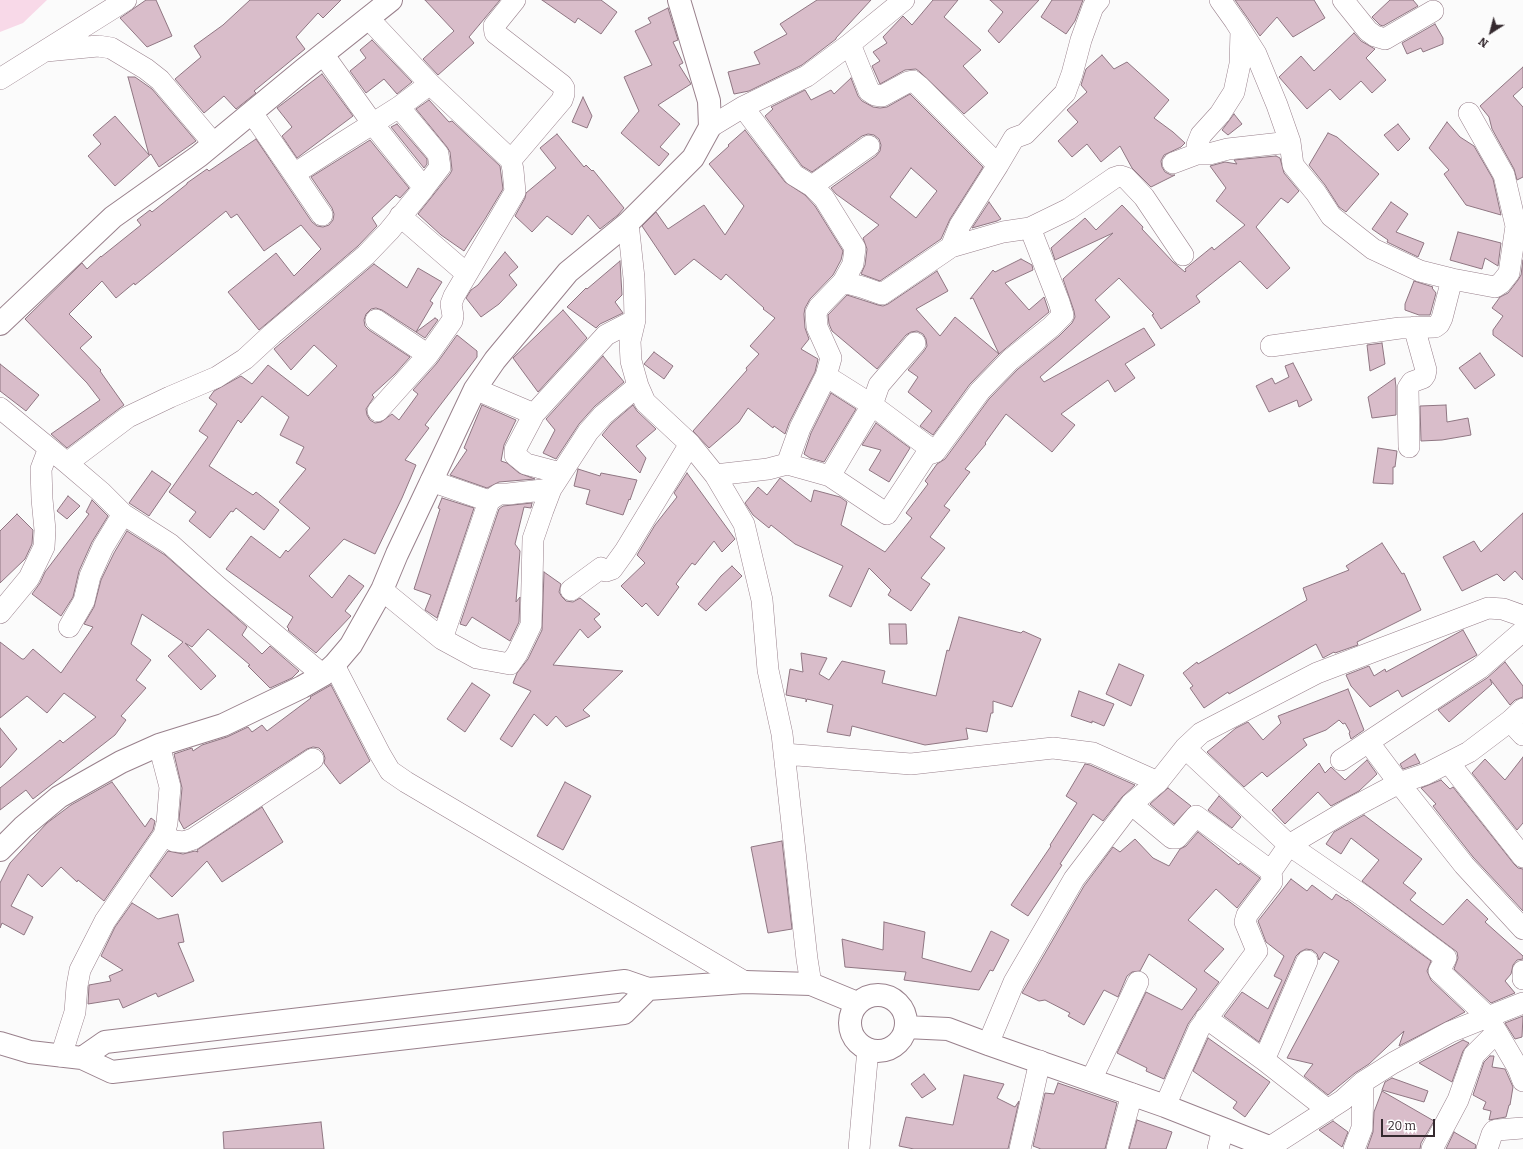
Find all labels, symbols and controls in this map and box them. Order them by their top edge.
north arrow [1471,12,1511,52]
text: N [1476,34,1491,50]
scale bar [1383,1111,1437,1137]
text: 20 m [1388,1119,1416,1133]

